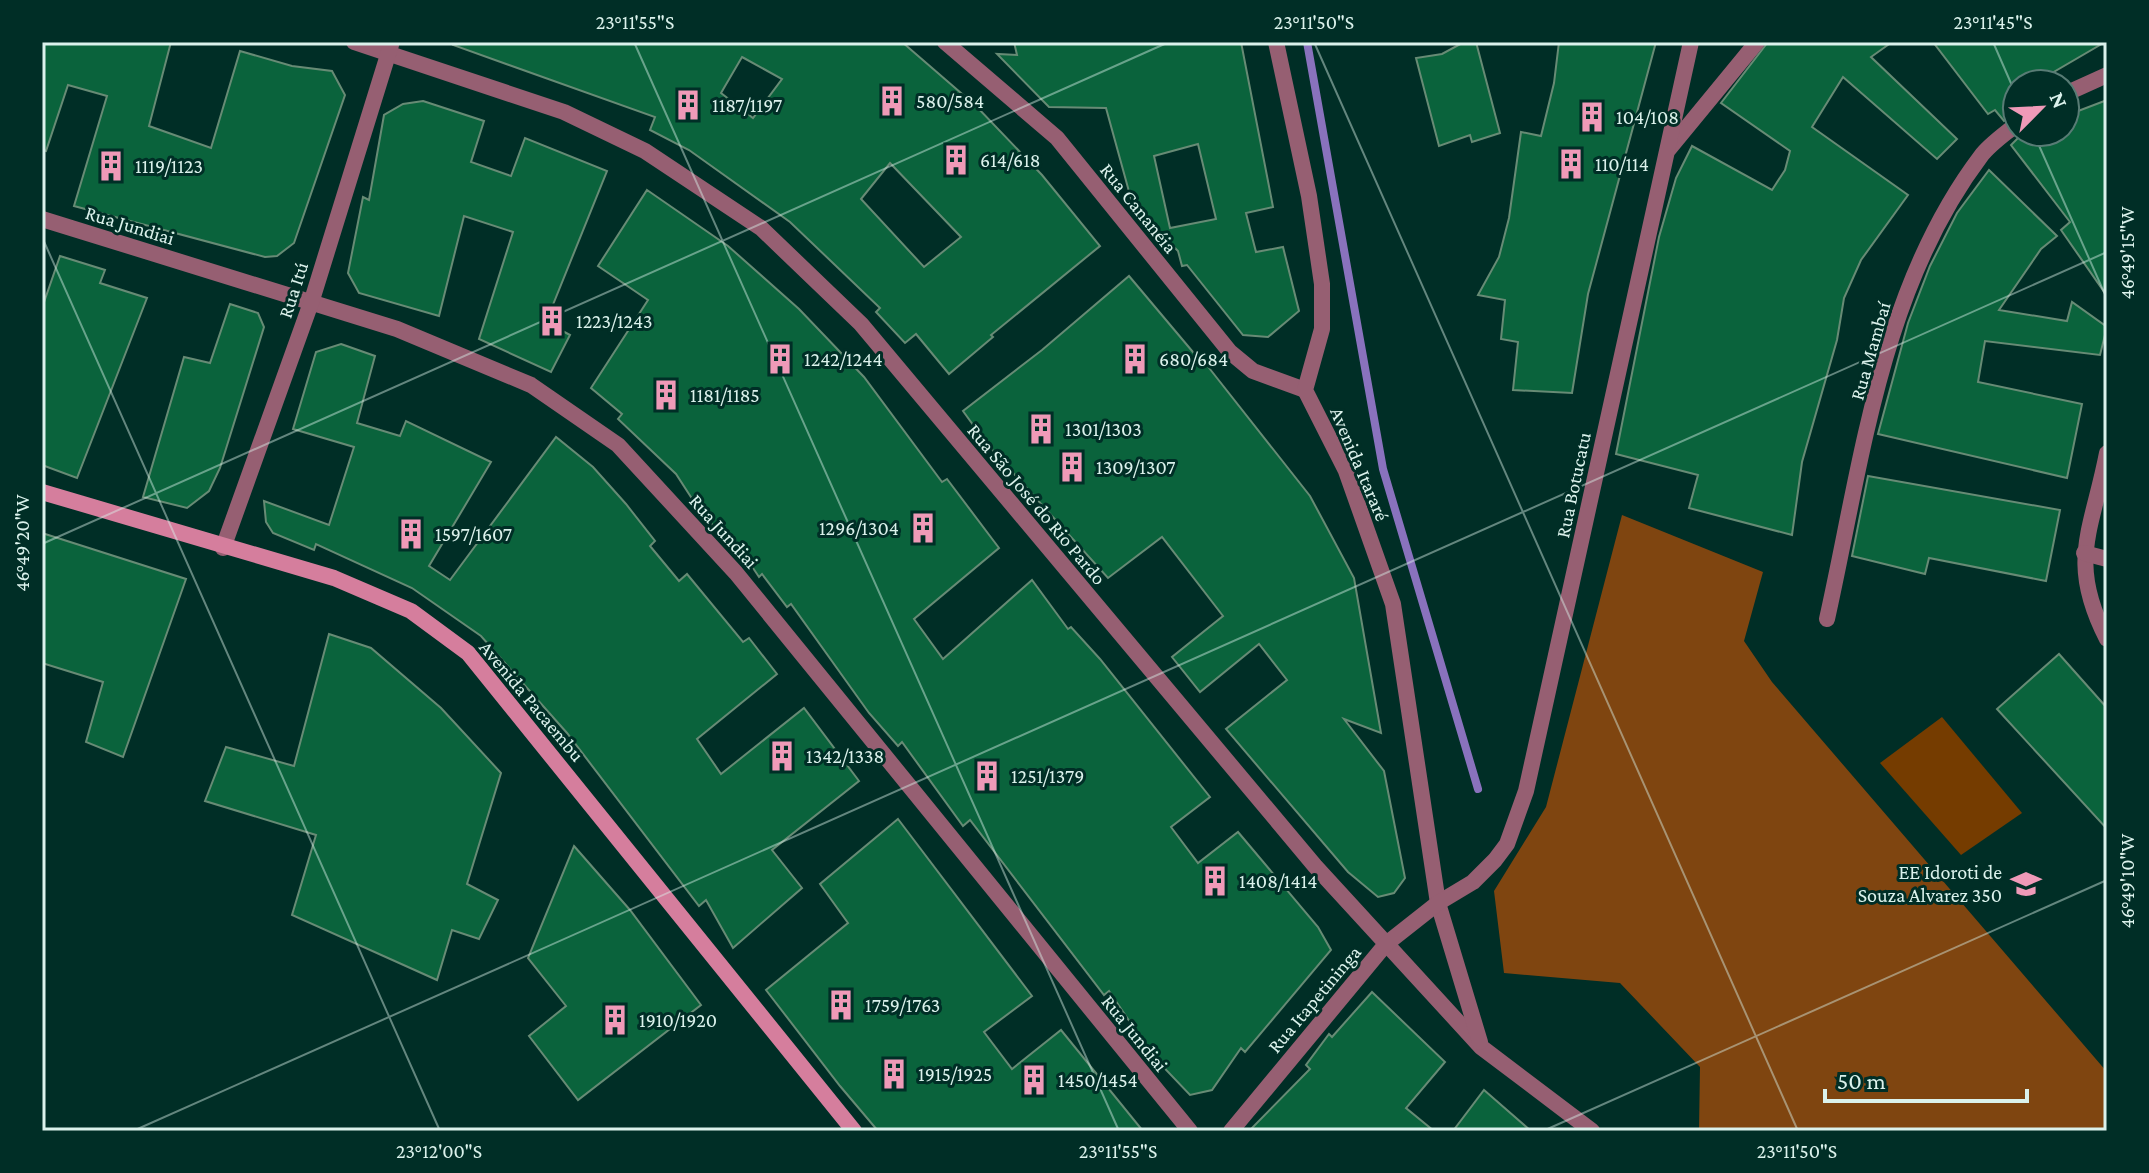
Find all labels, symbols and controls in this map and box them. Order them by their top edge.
text: 23°11'55"S [596,11,674,33]
text: 23°11'50"S [1274,11,1354,33]
text: 23°11'45"S [1953,11,2033,33]
north arrow [2001,68,2081,148]
building icon: 580/584 [875,84,909,118]
building icon: 1187/1197 [671,88,705,122]
text: N [2044,88,2073,112]
place label: 580/584 [916,90,984,112]
place label: 1187/1197 [712,94,782,116]
building icon: 104/108 [1575,100,1609,134]
place label: 104/108 [1616,106,1679,128]
building icon: 614/618 [939,143,973,177]
building icon: 110/114 [1554,147,1588,181]
building icon: 1119/1123 [94,149,128,183]
place label: 614/618 [980,149,1041,171]
place label: 110/114 [1595,153,1649,175]
place label: 1119/1123 [135,155,203,177]
street label: Rua Cananéia [1096,159,1182,257]
street label: Rua Jundiai [82,201,177,250]
text: 46°49'15"W [2116,206,2138,300]
street label: Rua Itú [274,259,313,321]
street label: Rua Mambaí [1845,299,1895,403]
building icon: 1223/1243 [535,304,569,338]
place label: 1223/1243 [576,310,653,332]
building icon: 1242/1244 [763,342,797,376]
building icon: 680/684 [1118,342,1152,376]
place label: 1242/1244 [804,348,883,370]
place label: 680/684 [1159,348,1228,370]
building icon: 1181/1185 [649,378,683,412]
place label: 1181/1185 [690,384,760,406]
street label: Avenida Itararé [1326,404,1394,524]
building icon: 1301/1303 [1024,412,1058,446]
place label: 1301/1303 [1065,418,1142,440]
street label: Rua São José do Rio Pardo [962,419,1111,590]
street label: Rua Botucatu [1551,430,1595,540]
building icon: 1309/1307 [1055,450,1089,484]
place label: 1309/1307 [1096,456,1175,478]
street label: Rua Jundiai [684,489,763,573]
text: 46°49'20"W [11,494,33,592]
building icon: 1296/1304 [906,511,940,545]
building icon: 1597/1607 [394,517,428,551]
place label: 1296/1304 [819,517,899,539]
place label: 1597/1607 [435,523,512,545]
street label: Avenida Pacaembu [475,636,589,766]
building icon: 1342/1338 [765,739,799,773]
place label: 1342/1338 [806,745,884,767]
building icon: 1251/1379 [970,759,1004,793]
place label: 1251/1379 [1011,765,1084,787]
text: 46°49'10"W [2116,833,2138,928]
place label: EE Idoroti de Souza Alvarez 350 [1858,861,2002,906]
building icon: 1408/1414 [1198,864,1232,898]
school or university icon: EE Idoroti de Souza Alvarez 350 [2009,867,2043,901]
place label: 1408/1414 [1239,870,1318,892]
street label: Rua Itapetininga [1263,941,1366,1058]
building icon: 1759/1763 [824,988,858,1022]
street label: Rua Jundiai [1097,990,1173,1076]
place label: 1759/1763 [865,994,940,1016]
building icon: 1910/1920 [598,1003,632,1037]
place label: 1910/1920 [639,1009,717,1031]
scale bar [1825,1053,2027,1103]
building icon: 1915/1925 [877,1057,911,1091]
place label: 1915/1925 [918,1063,992,1085]
building icon: 1450/1454 [1017,1063,1051,1097]
text: 50 m [1837,1067,1886,1094]
place label: 1450/1454 [1058,1069,1138,1091]
text: 23°12'00"S [396,1140,482,1162]
text: 23°11'55"S [1079,1140,1157,1162]
text: 23°11'50"S [1757,1140,1837,1162]

